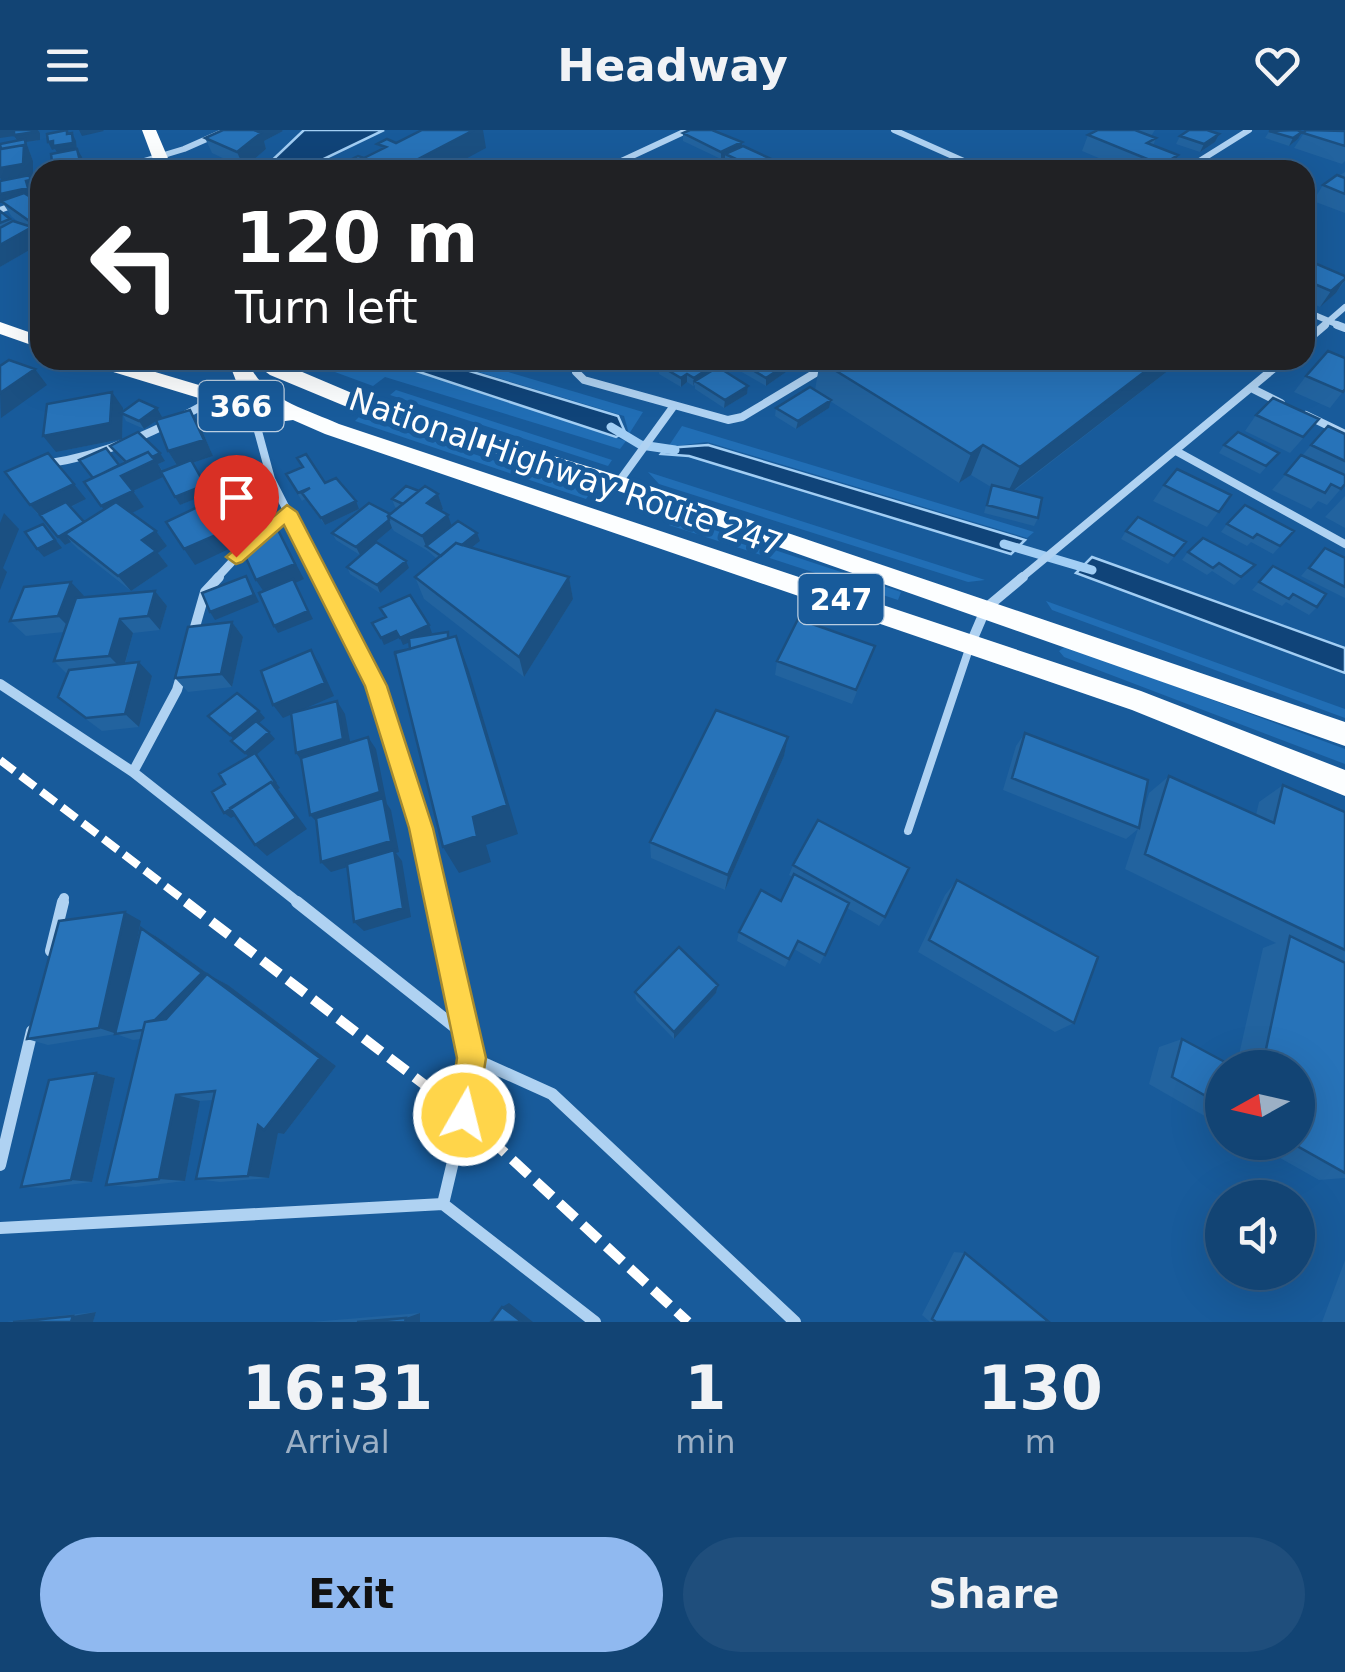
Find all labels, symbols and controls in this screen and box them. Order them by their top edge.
icon: menu [40,38,95,93]
icon: heart [1250,38,1305,93]
text: Headway [557,39,788,92]
text: 120 m [235,197,478,279]
icon: left [70,200,200,330]
text: Turn left [235,281,418,334]
street label: National Highway Route 247 [344,380,788,564]
road number: 366 [198,381,284,431]
pin [194,455,279,558]
icon: arrive [209,470,264,525]
road number: 247 [798,574,884,624]
north arrow [1205,1050,1315,1160]
map controls [1205,1050,1315,1290]
position arrow [412,1063,516,1167]
button: sound [1205,1180,1315,1290]
text: 16:31 [242,1353,433,1423]
text: 1 [684,1353,726,1423]
text: 130 [978,1353,1103,1423]
text: Arrival [286,1423,390,1461]
text: min [675,1423,736,1461]
text: m [1025,1423,1056,1461]
button: Exit [40,1537,663,1652]
button: Share [683,1537,1305,1652]

